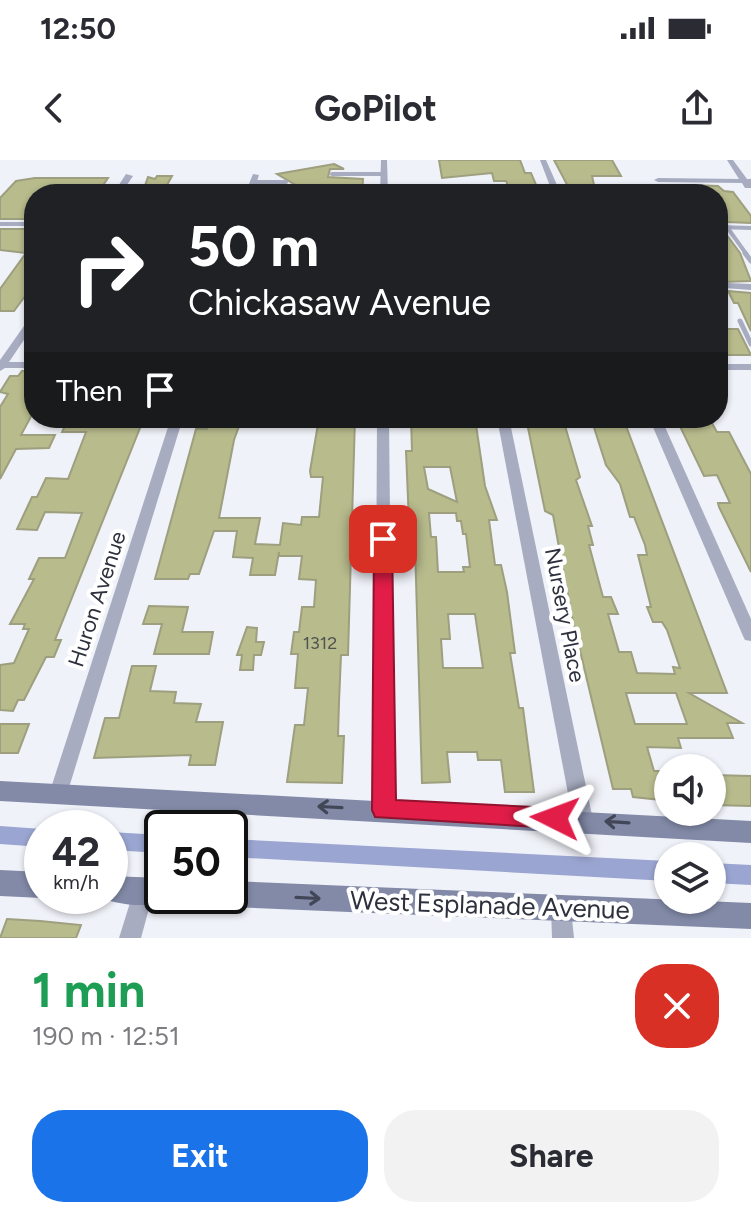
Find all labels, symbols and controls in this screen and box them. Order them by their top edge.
text: 12:50 [40,10,116,47]
icon: back [32,86,76,130]
icon: share [675,86,719,130]
text: GoPilot [314,87,437,130]
text: 50 m [188,213,319,280]
icon: right [56,216,160,320]
text: Chickasaw Avenue [188,281,491,324]
icon: arrive [138,368,182,412]
text: Then [56,372,122,409]
pin [349,505,417,573]
icon: arrive [361,517,405,561]
street label: Huron Avenue [62,528,132,670]
street label: Nursery Place [539,546,591,684]
house number: 1312 [303,632,337,654]
map controls [654,754,726,914]
button: sound [654,754,726,826]
position arrow [513,776,597,860]
one-way arrow [317,800,344,815]
speed limit sign: 50 [144,810,248,914]
one-way arrow [604,814,631,829]
text: 42 [52,828,100,876]
button: layers [654,842,726,914]
text: km/h [53,870,99,894]
street label: West Esplanade Avenue [350,884,630,926]
one-way arrow [294,890,321,905]
text: 1 min [32,961,145,1019]
button: close [635,964,719,1048]
text: 190 m · 12:51 [32,1020,180,1052]
button: Exit [32,1110,368,1202]
button: Share [384,1110,719,1202]

